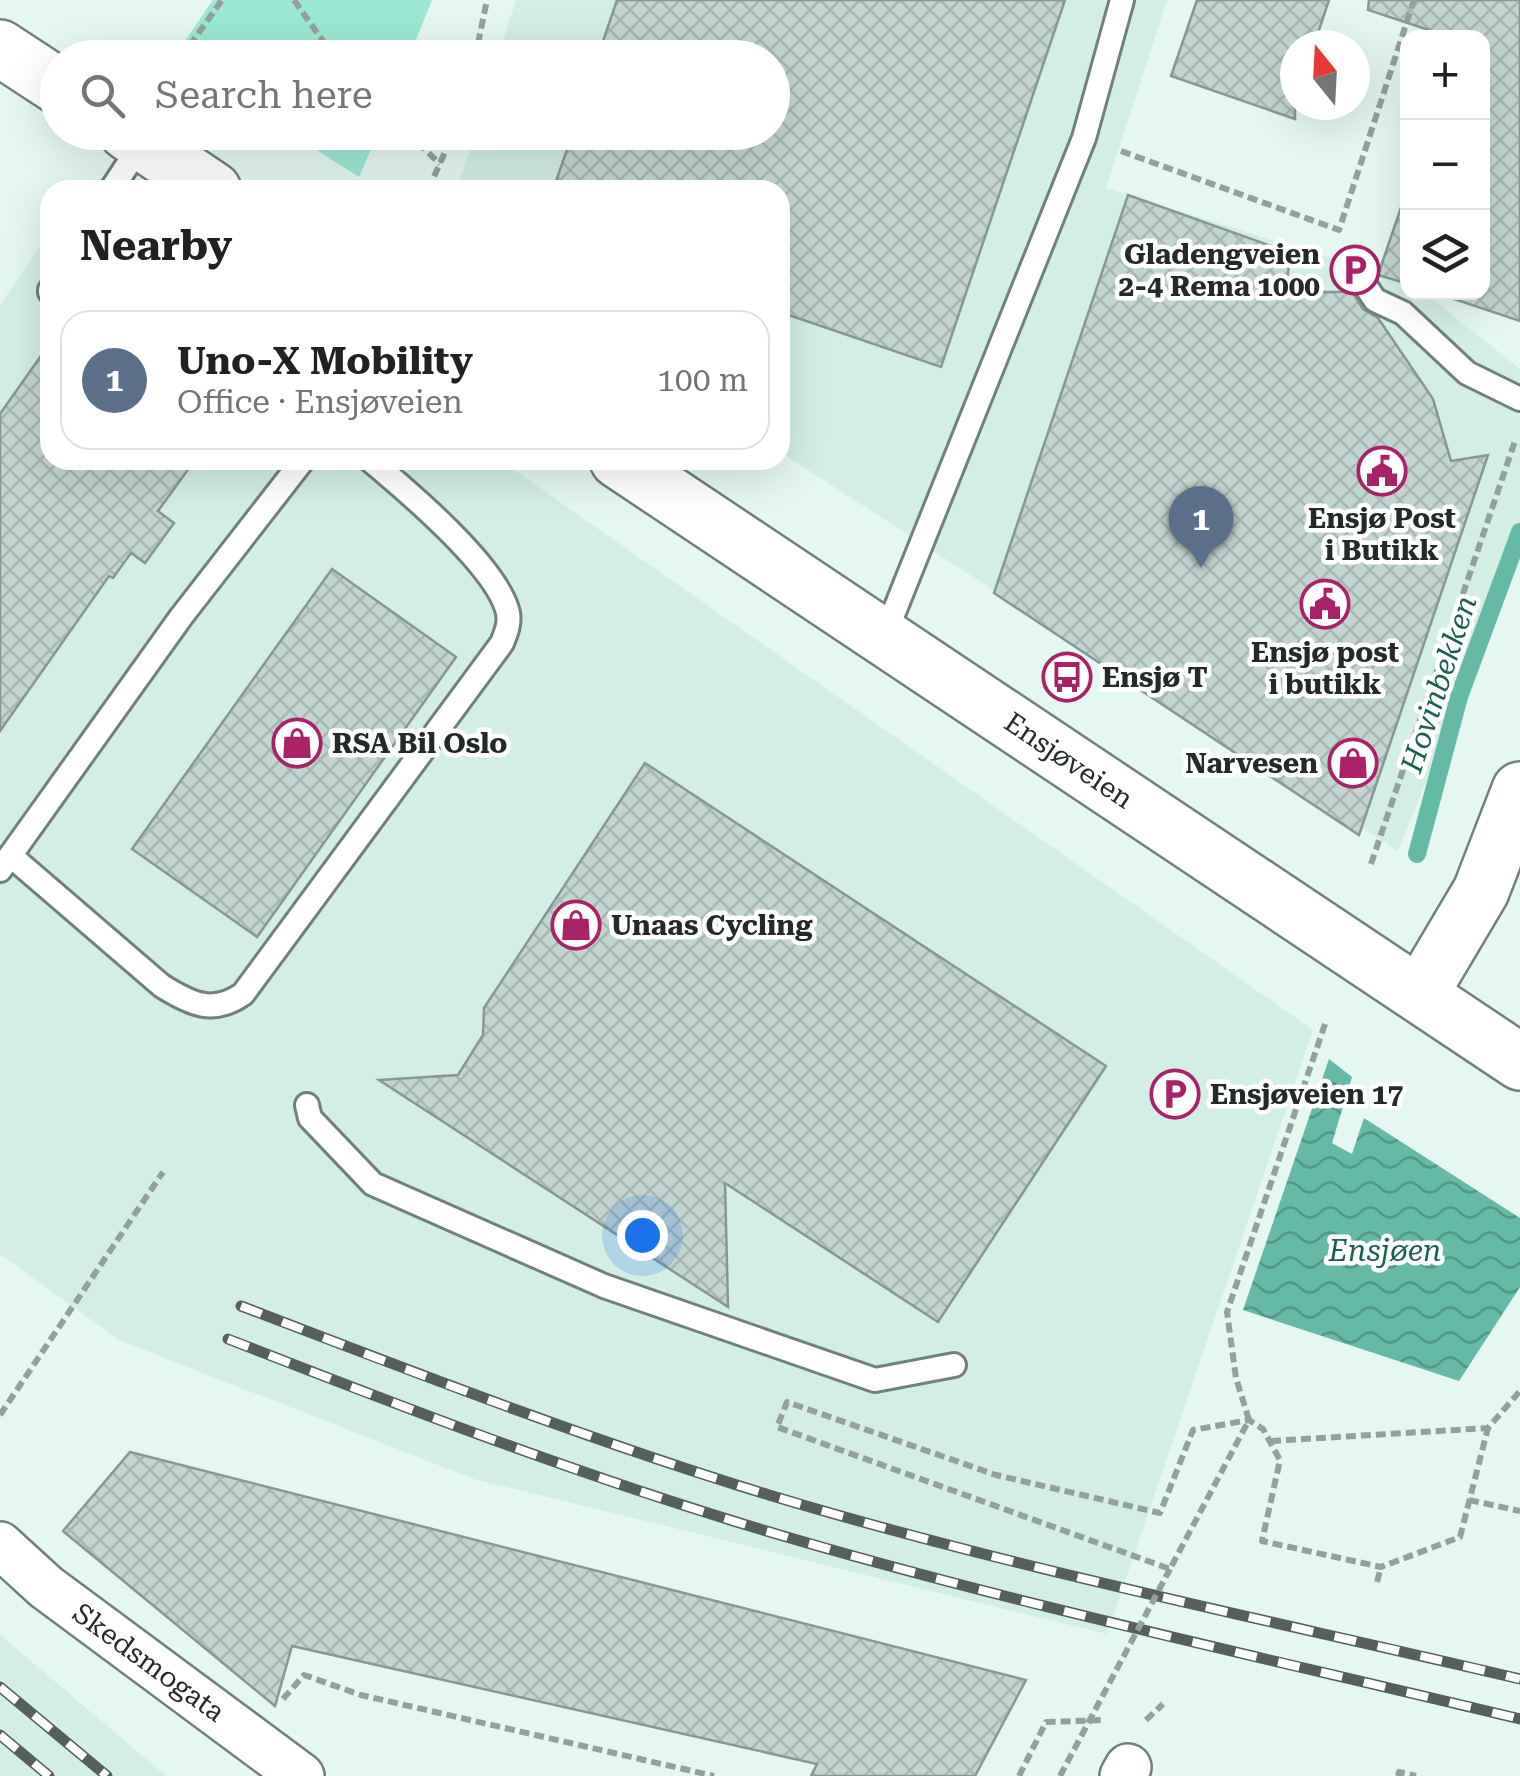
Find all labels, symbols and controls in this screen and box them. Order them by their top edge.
north arrow [1280,30,1370,120]
map controls [1400,30,1490,300]
button: + [1400,30,1490,120]
search box [40,40,790,150]
icon: search [75,68,130,123]
text: Search here [155,73,373,117]
button: − [1400,120,1490,210]
button: layers [1400,210,1490,300]
text: Nearby [80,221,232,270]
place label: Gladengveien 2-4 Rema 1000 [1119,238,1320,303]
parking icon: Gladengveien 2-4 Rema 1000 [1329,244,1381,296]
text: Uno-X Mobility [177,339,473,383]
text: 1 [106,361,123,399]
text: 100 m [657,361,748,399]
text: Office · Ensjøveien [177,383,463,421]
public building icon: Ensjø Post i Butikk [1356,445,1408,497]
pin: 1 [1168,486,1234,568]
place label: Ensjø Post i Butikk [1308,502,1456,567]
public building icon: Ensjø post i butikk [1299,578,1351,630]
water label: Hovinbekken [1393,591,1484,778]
place label: Ensjø post i butikk [1251,636,1399,701]
bus stop icon: Ensjø T [1041,651,1093,703]
place label: Ensjø T [1102,661,1208,694]
street label: Ensjøveien [998,705,1139,815]
shop icon: RSA Bil Oslo [271,717,323,769]
place label: RSA Bil Oslo [332,727,507,760]
shop icon: Narvesen [1327,737,1379,789]
place label: Narvesen [1185,747,1318,780]
shop icon: Unaas Cycling [550,899,602,951]
place label: Unaas Cycling [611,909,813,942]
parking icon: Ensjøveien 17 [1149,1068,1201,1120]
place label: Ensjøveien 17 [1210,1078,1403,1111]
your location [617,1210,668,1261]
water label: Ensjøen [1328,1233,1441,1268]
street label: Skedsmogata [66,1596,231,1729]

